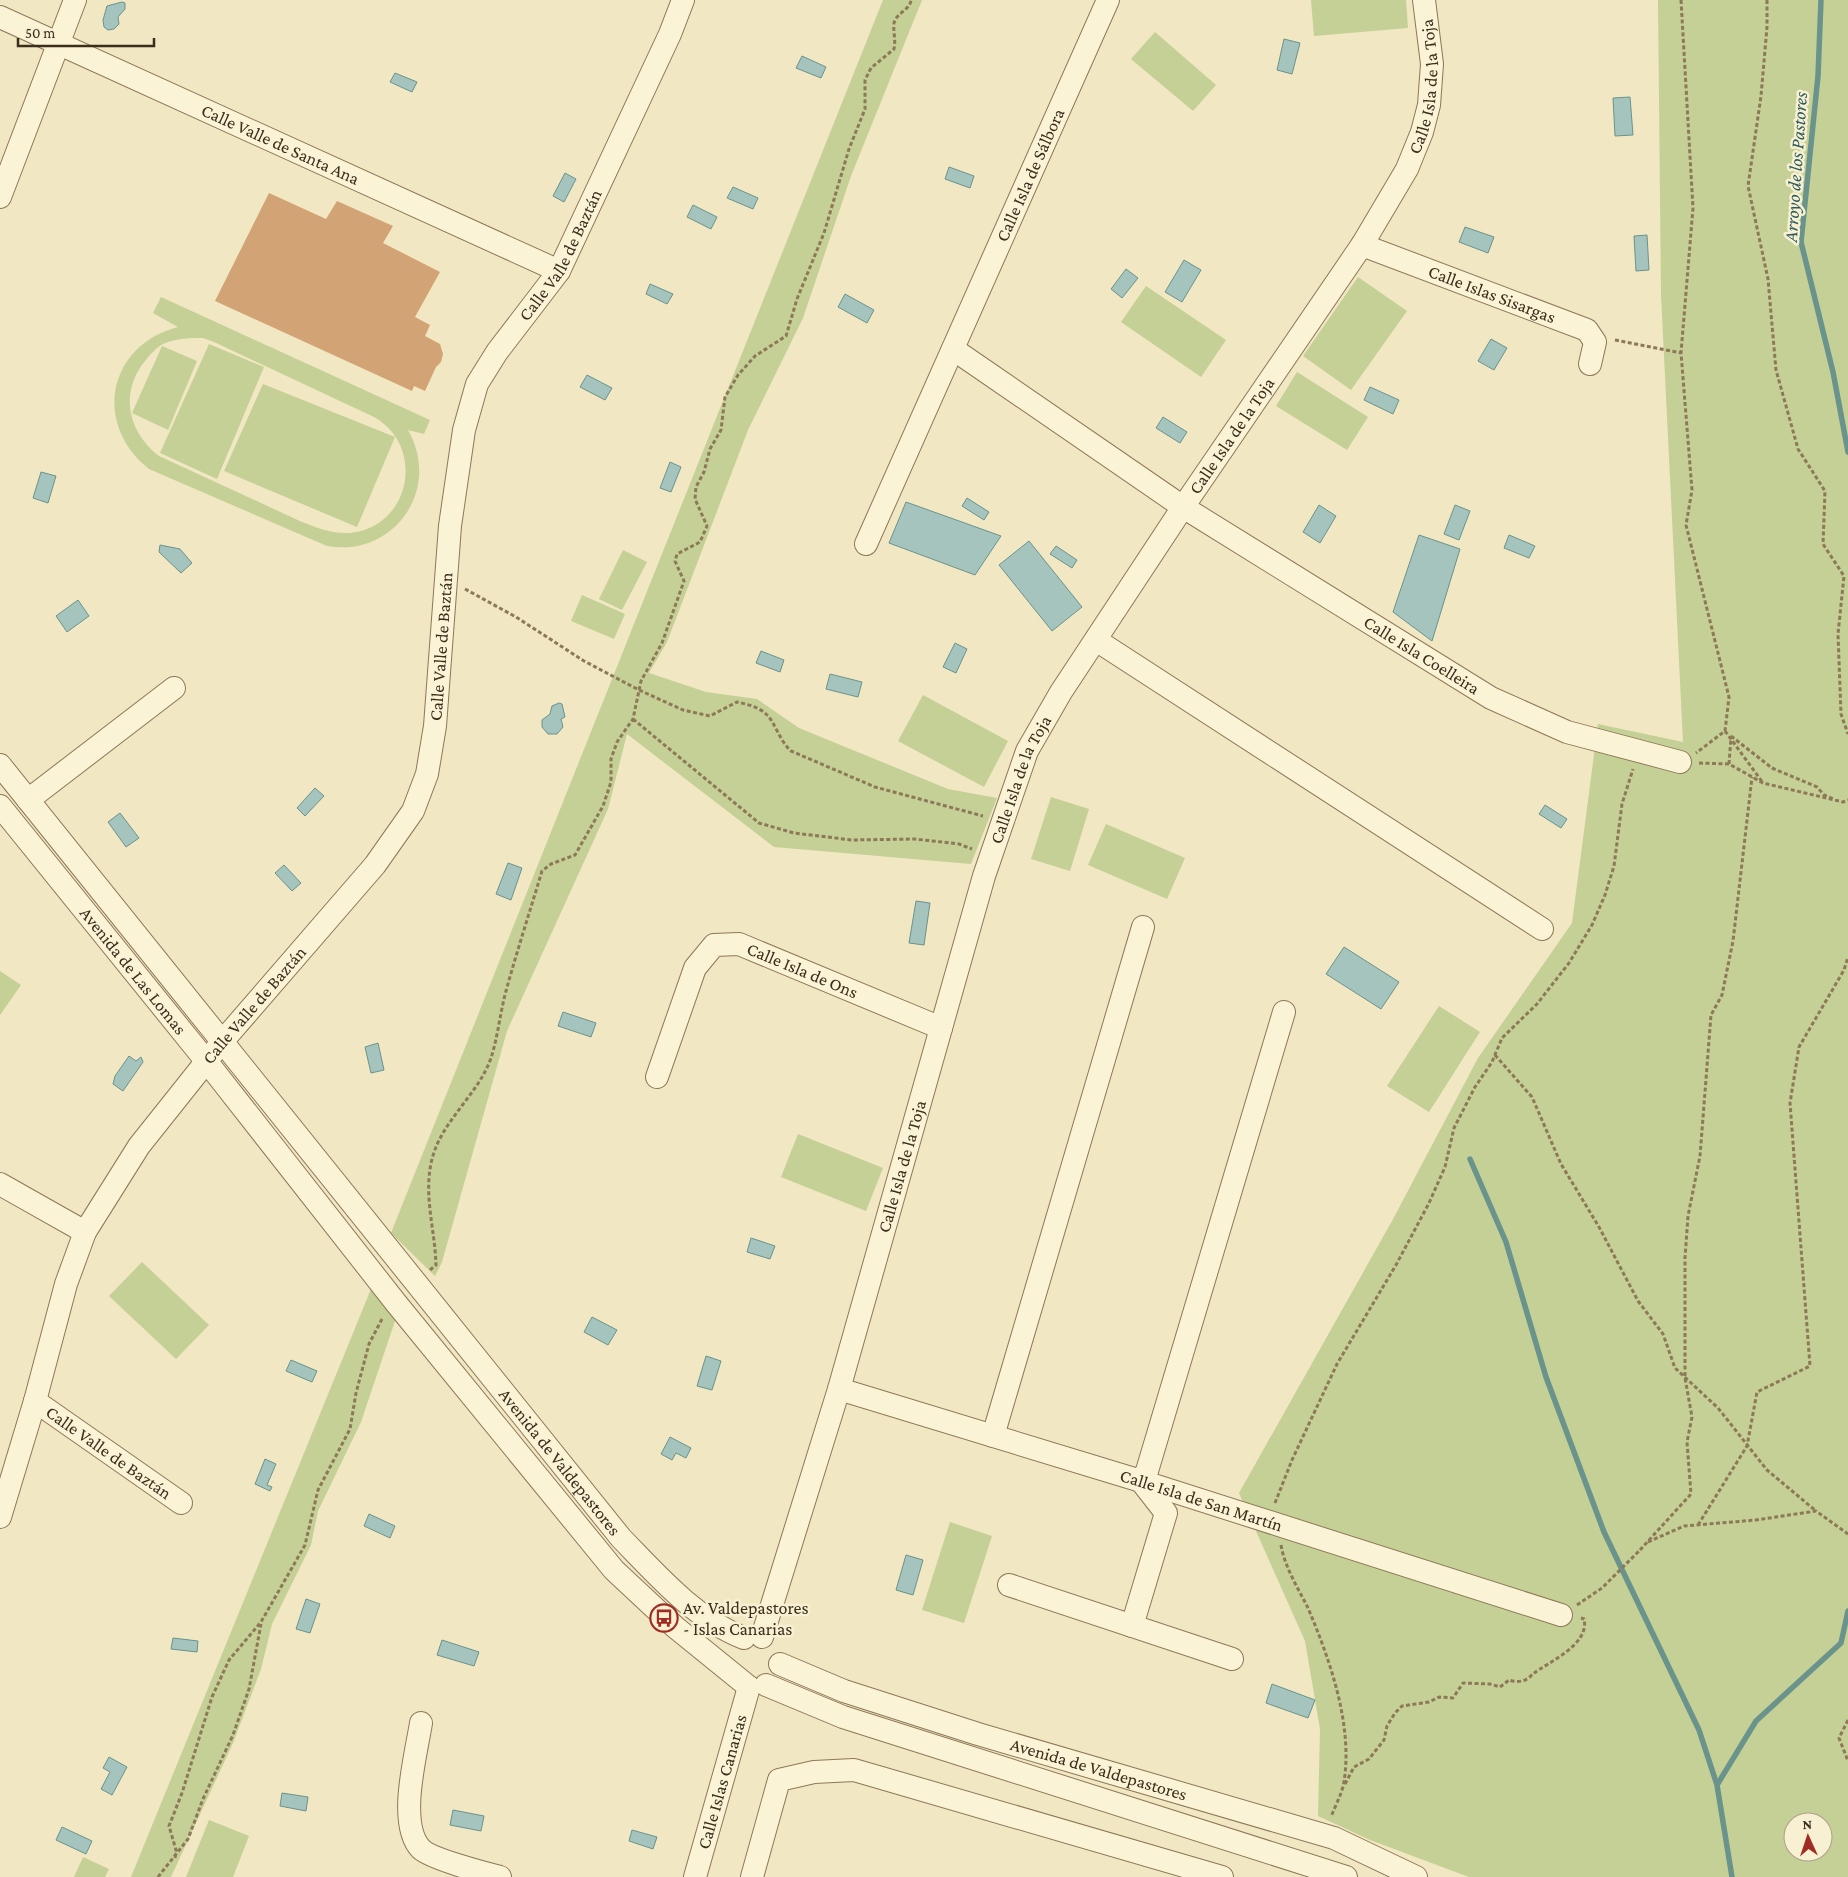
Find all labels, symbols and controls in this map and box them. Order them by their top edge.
scale bar [18,15,154,47]
street label: Calle Isla de la Toja [1404,18,1442,157]
text: 50 m [25,25,55,41]
water label: Arroyo de los Pastores [1780,91,1811,244]
street label: Calle Valle de Santa Ana [198,100,363,189]
street label: Calle Isla de Sálbora [992,105,1069,244]
street label: Calle Valle de Baztán [515,186,606,325]
street label: Calle Islas Sisargas [1426,261,1558,327]
street label: Calle Isla de la Toja [1185,374,1279,498]
street label: Calle Valle de Baztán [425,571,457,722]
street label: Calle Isla Coelleira [1360,612,1483,698]
street label: Calle Isla de la Toja [986,712,1055,846]
street label: Avenida de Las Lomas [76,903,191,1039]
street label: Calle Isla de Ons [744,938,861,1002]
street label: Calle Valle de Baztán [198,942,310,1068]
street label: Calle Isla de la Toja [874,1098,930,1235]
street label: Avenida de Valdepastores [495,1384,625,1540]
street label: Calle Valle de Baztán [42,1402,176,1504]
street label: Calle Isla de San Martín [1118,1465,1285,1536]
place label: Av. Valdepastores - Islas Canarias [683,1598,809,1639]
bus stop icon: Av. Valdepastores - Islas Canarias [649,1603,679,1633]
street label: Calle Islas Canarias [693,1712,751,1851]
street label: Avenida de Valdepastores [1008,1734,1189,1805]
north arrow [1783,1812,1833,1862]
text: N [1802,1816,1813,1832]

